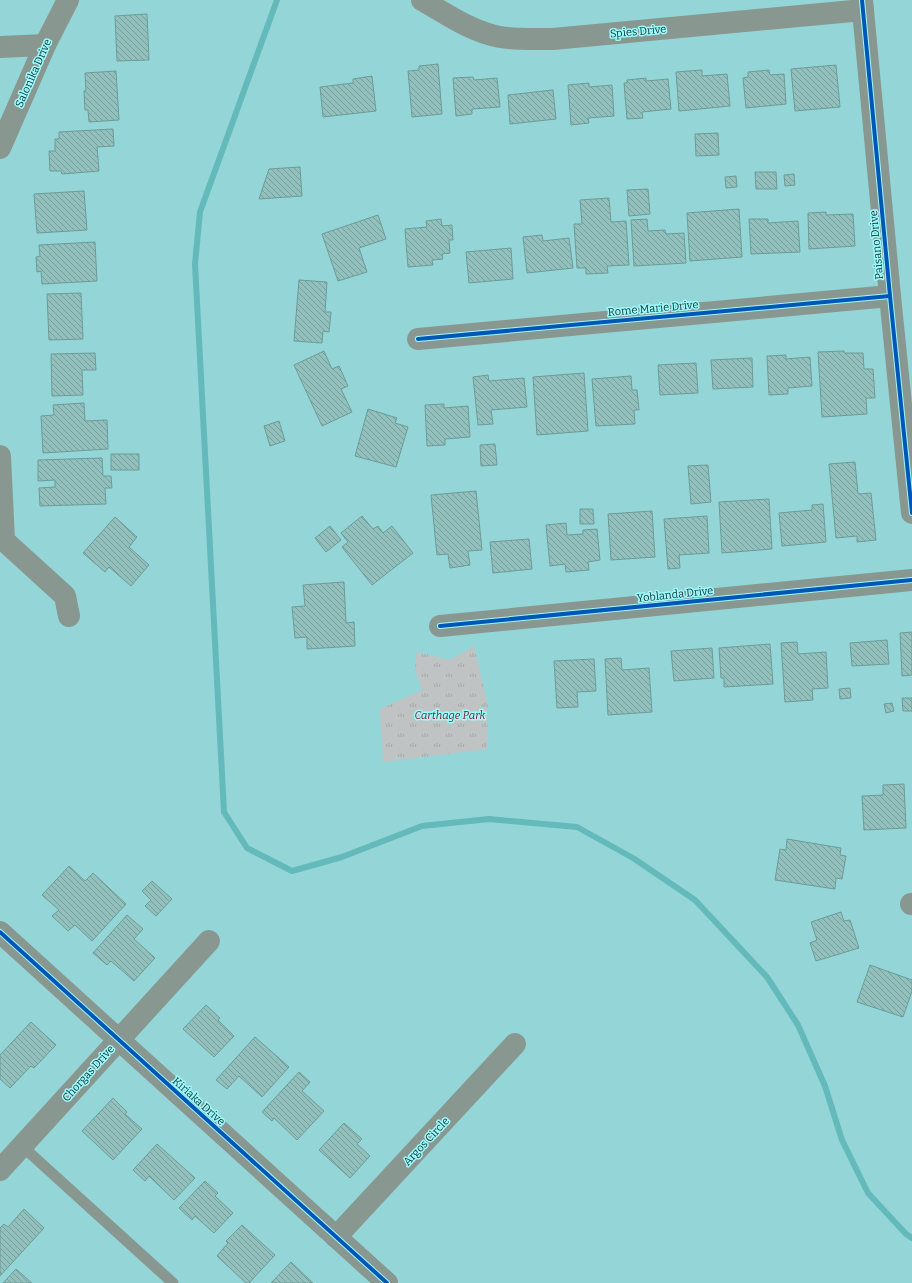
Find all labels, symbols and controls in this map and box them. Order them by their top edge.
street label: Spies Drive [609,23,667,40]
street label: Salonika Drive [13,37,54,109]
street label: Paisano Drive [867,210,886,280]
street label: Rome Marie Drive [607,298,699,319]
street label: Yoblanda Drive [636,584,714,605]
park label: Carthage Park [415,709,487,722]
street label: Chorgas Drive [60,1043,117,1104]
street label: Kiriaka Drive [170,1074,228,1128]
street label: Argos Circle [401,1114,452,1168]

